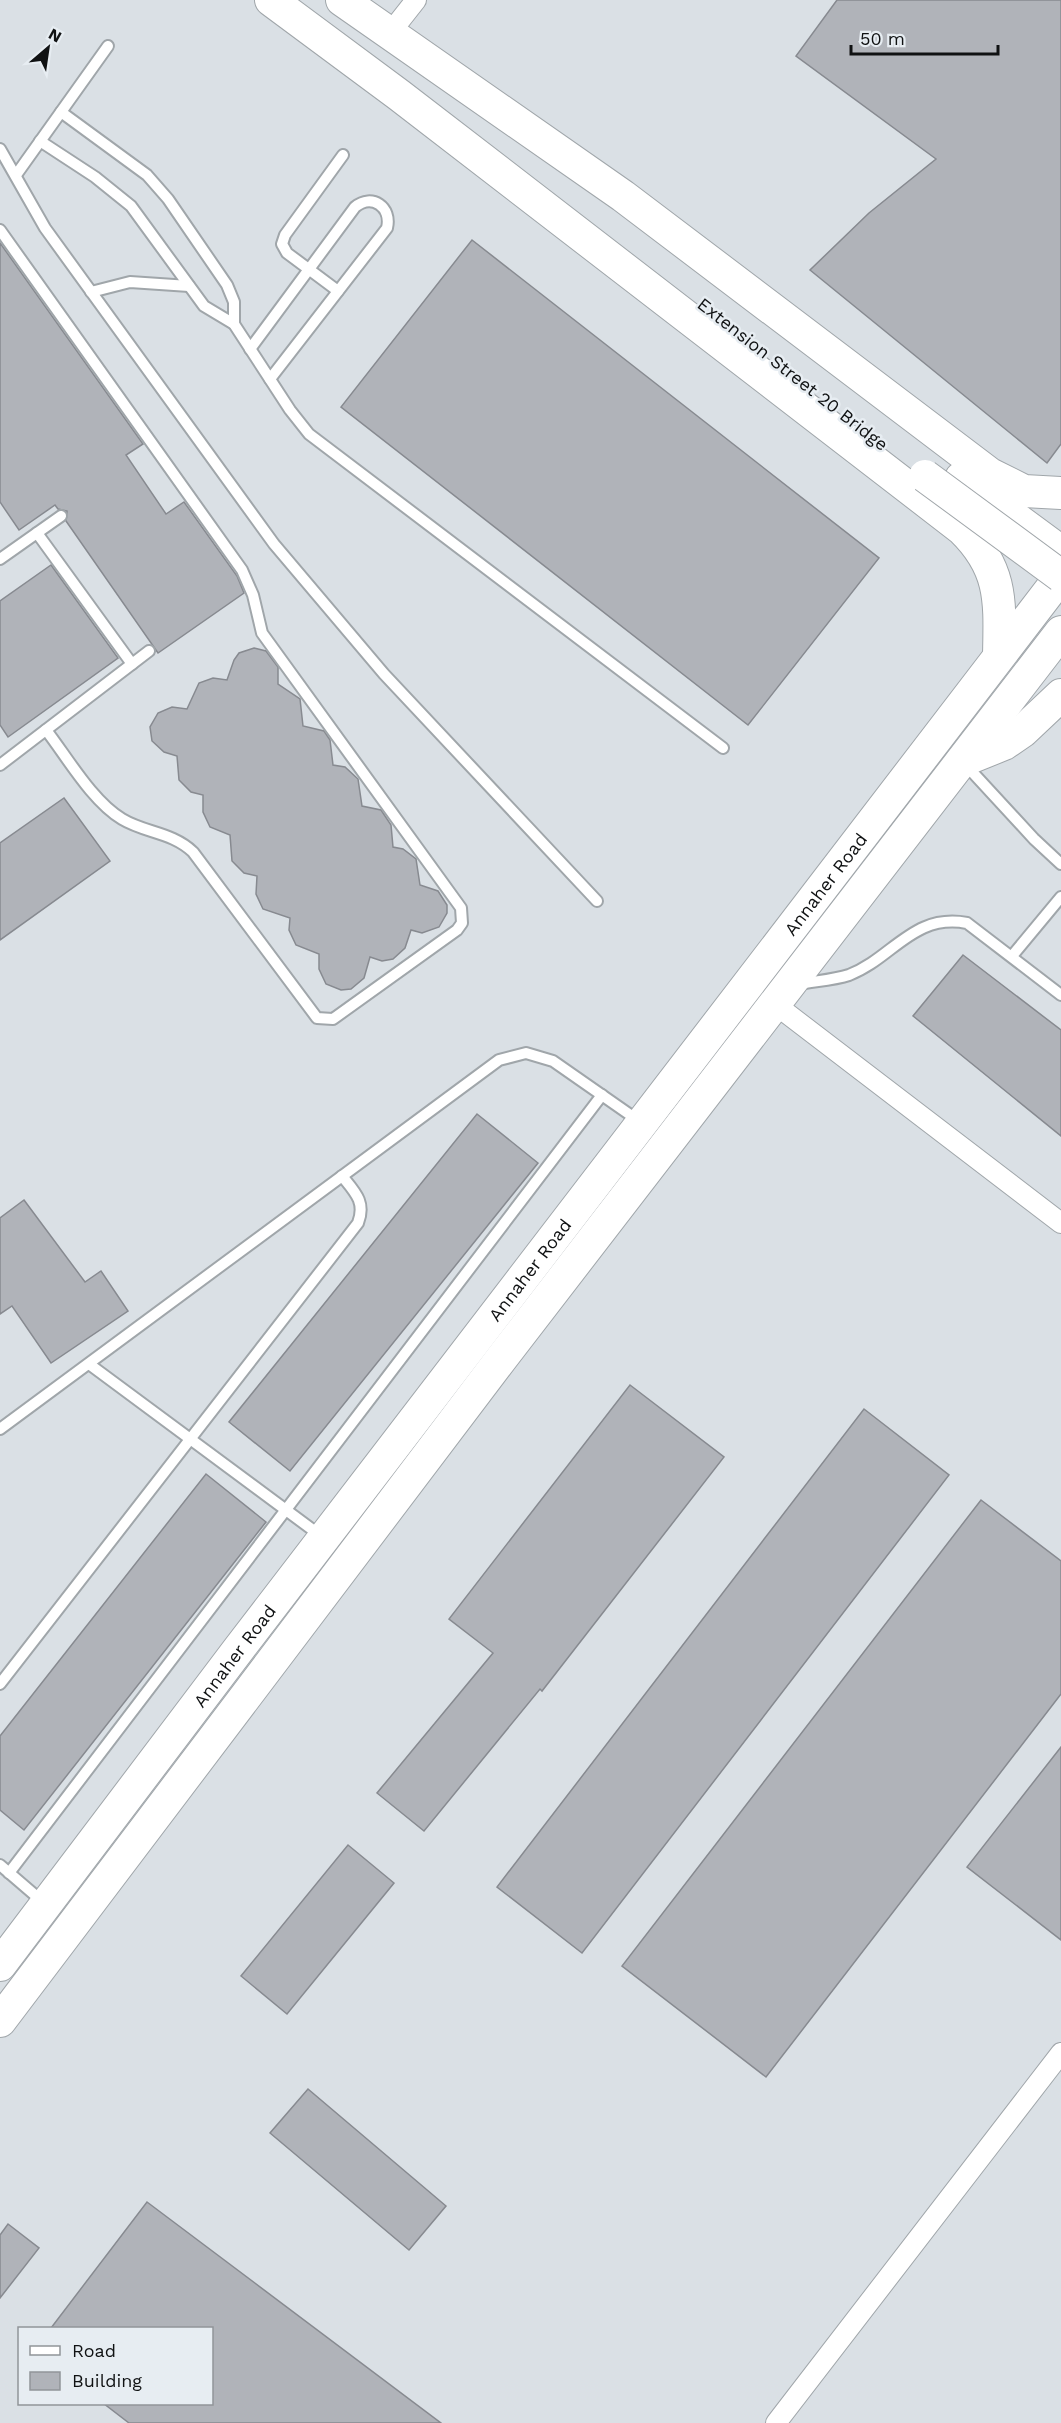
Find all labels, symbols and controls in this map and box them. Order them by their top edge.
north arrow [18,18,78,78]
scale bar [851,18,998,56]
text: N [45,24,65,47]
text: 50 m [860,28,905,49]
street label: Extension Street 20 Bridge [694,293,892,455]
street label: Annaher Road [779,829,871,939]
street label: Annaher Road [484,1214,575,1325]
street label: Annaher Road [188,1600,280,1711]
legend [18,2327,213,2405]
text: Road [72,2340,116,2361]
text: Building [72,2370,142,2391]

